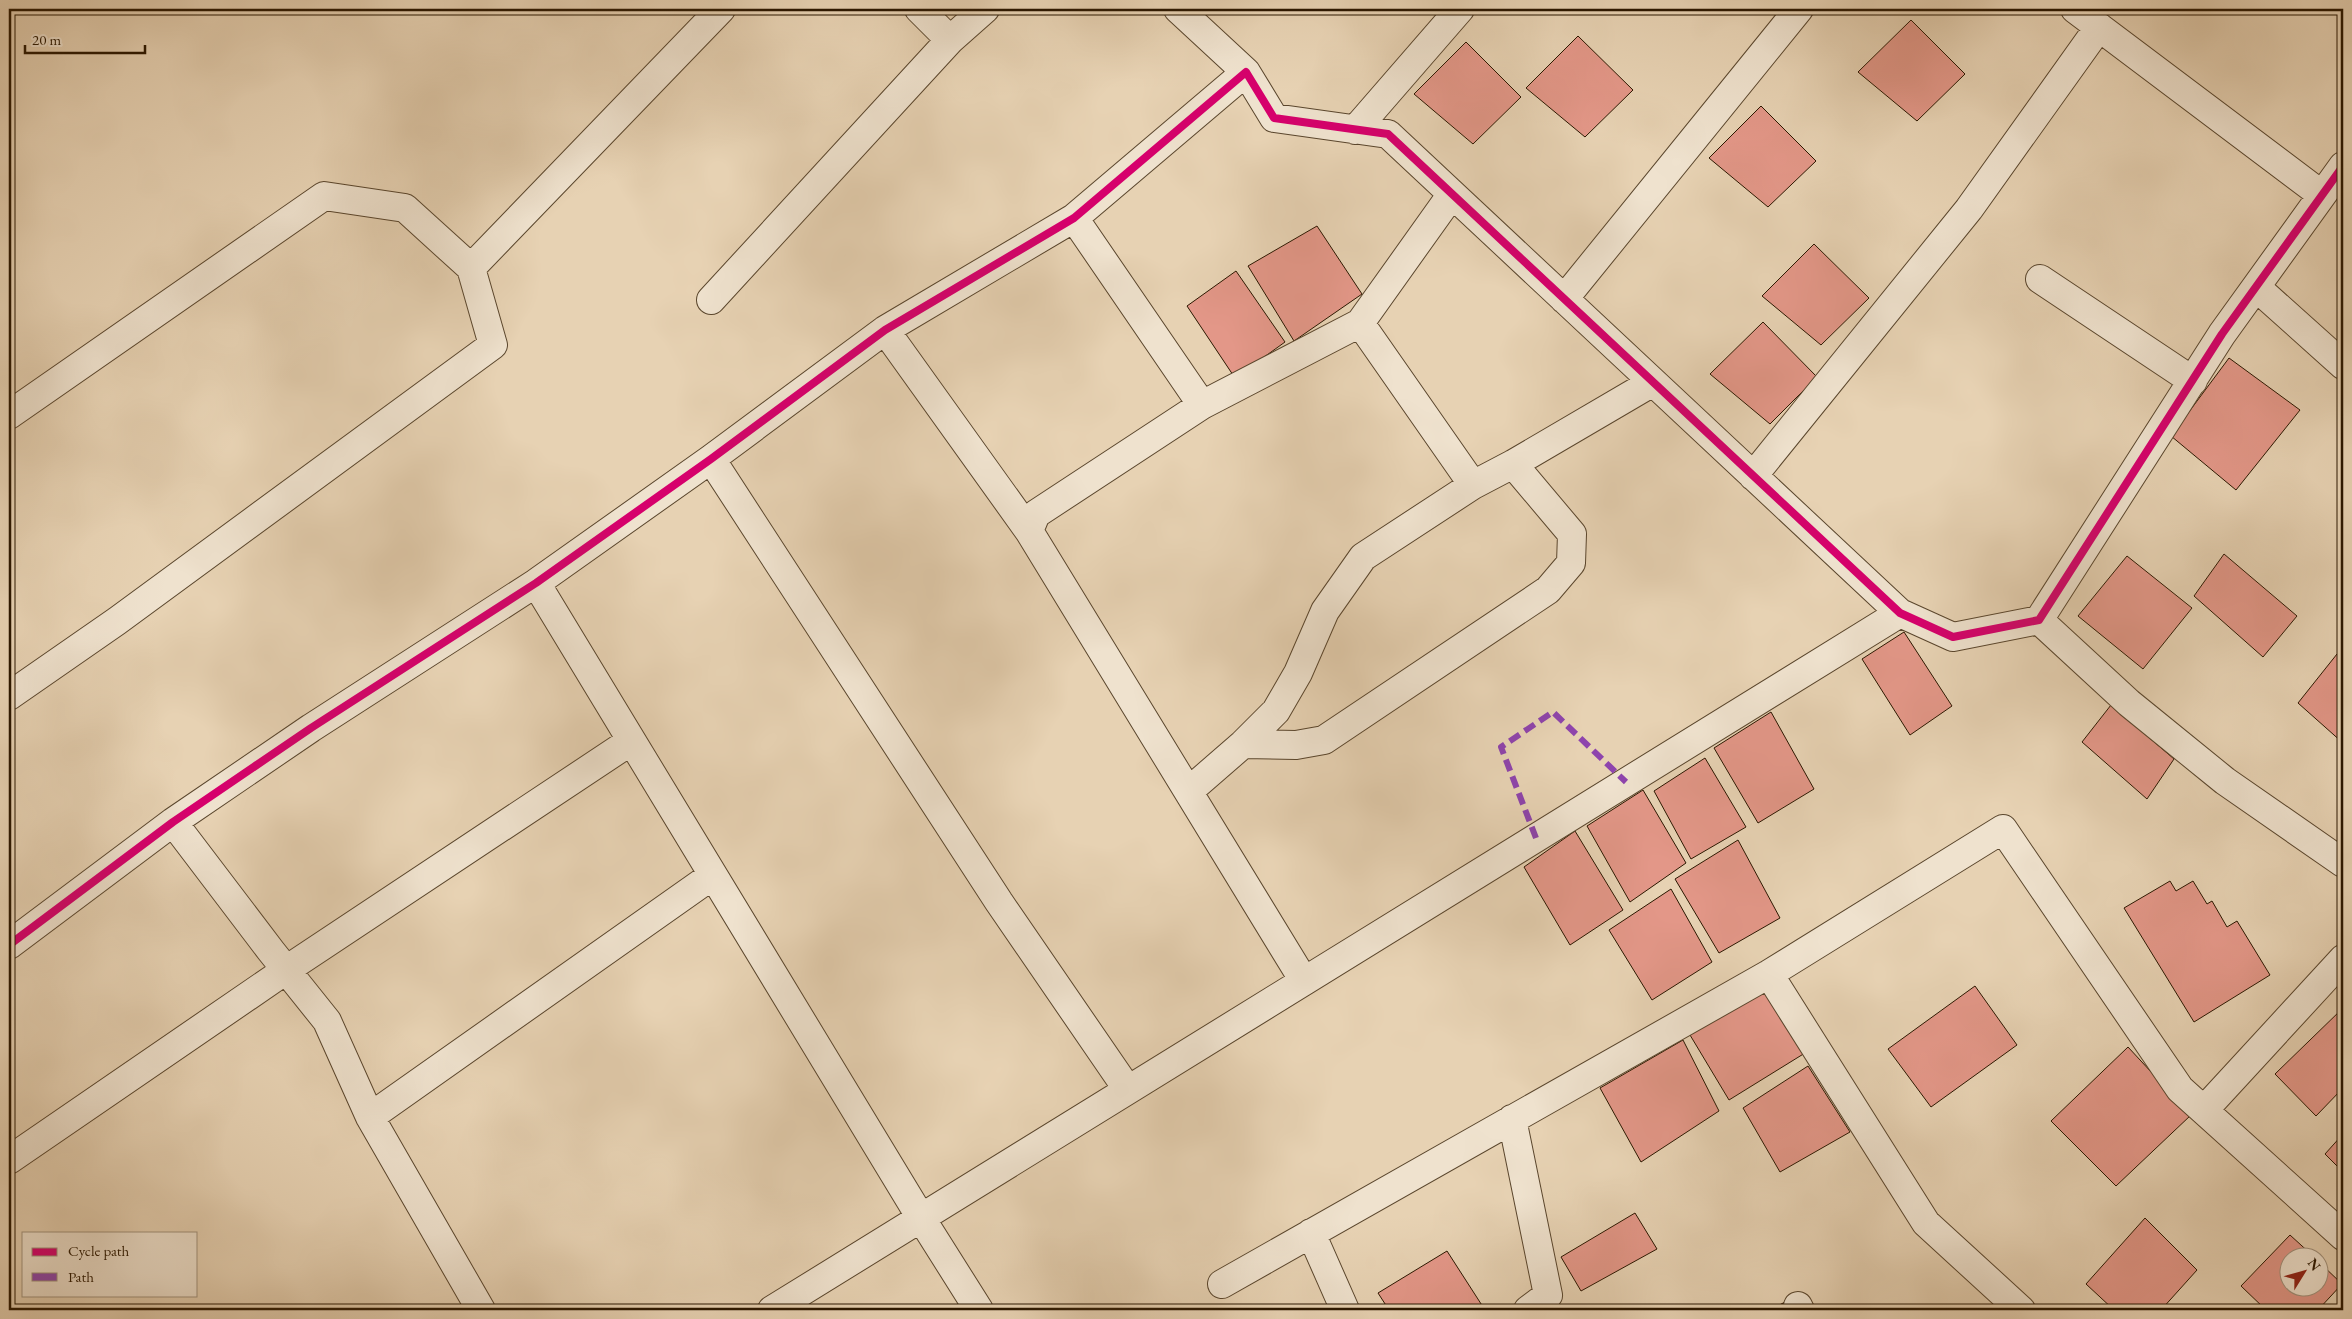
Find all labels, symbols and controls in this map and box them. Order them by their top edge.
scale bar [25,22,145,54]
text: 20 m [32,30,61,49]
legend [22,1232,198,1296]
text: Cycle path [68,1241,130,1260]
north arrow [2280,1246,2330,1296]
text: N [2304,1254,2325,1275]
text: Path [68,1267,94,1286]

